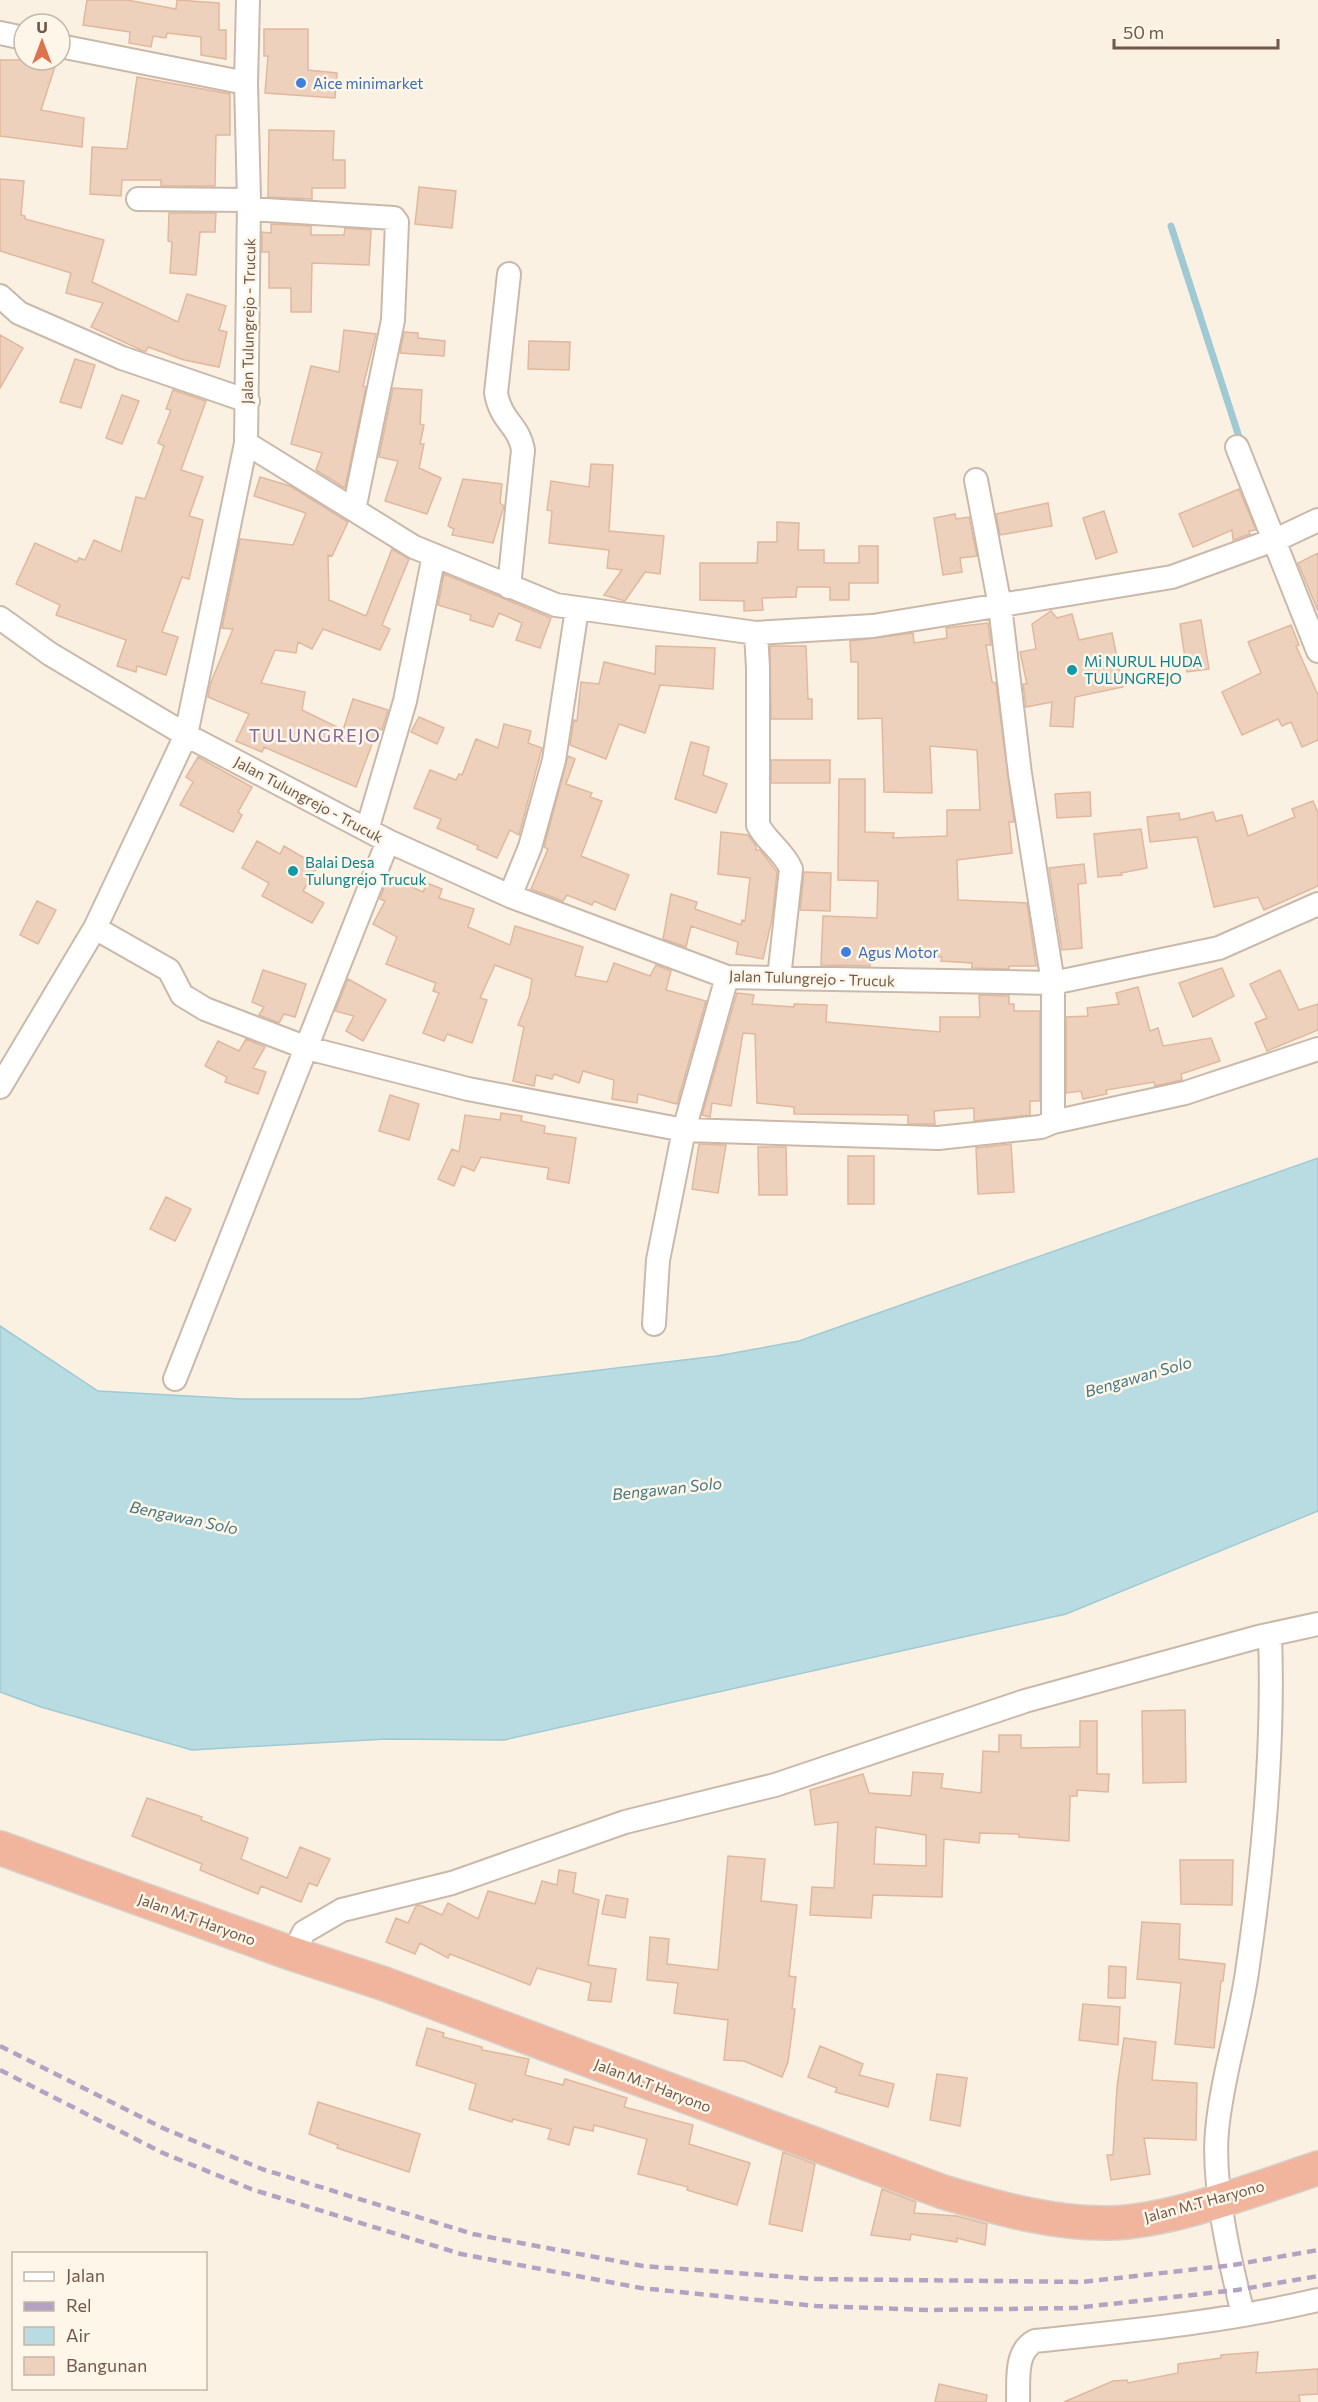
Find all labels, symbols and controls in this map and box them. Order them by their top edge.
north arrow [12,12,72,72]
scale bar [1114,12,1278,50]
text: U [36,17,48,36]
text: 50 m [1123,21,1164,43]
place label: Aice minimarket [313,74,423,92]
marker: Aice minimarket [294,76,308,90]
street label: Jalan Tulungrejo - Trucuk [238,238,258,404]
place label: Mi NURUL HUDA TULUNGREJO [1084,652,1203,687]
marker: Mi NURUL HUDA TULUNGREJO [1065,663,1079,677]
district label: TULUNGREJO [249,724,381,746]
street label: Jalan Tulungrejo - Trucuk [231,752,387,846]
place label: Balai Desa Tulungrejo Trucuk [305,853,427,888]
marker: Balai Desa Tulungrejo Trucuk [286,864,300,878]
place label: Agus Motor [858,943,938,961]
marker: Agus Motor [839,945,853,959]
street label: Jalan Tulungrejo - Trucuk [729,966,895,990]
water label: Bengawan Solo [1082,1352,1194,1400]
water label: Bengawan Solo [611,1473,723,1503]
water label: Bengawan Solo [128,1496,240,1538]
street label: Jalan M.T Haryono [136,1889,258,1949]
street label: Jalan M.T Haryono [592,2054,714,2116]
street label: Jalan M.T Haryono [1142,2176,1266,2226]
legend [12,2252,207,2390]
text: Jalan [66,2264,105,2286]
text: Rel [66,2294,92,2316]
text: Air [66,2324,90,2346]
text: Bangunan [66,2354,147,2376]

